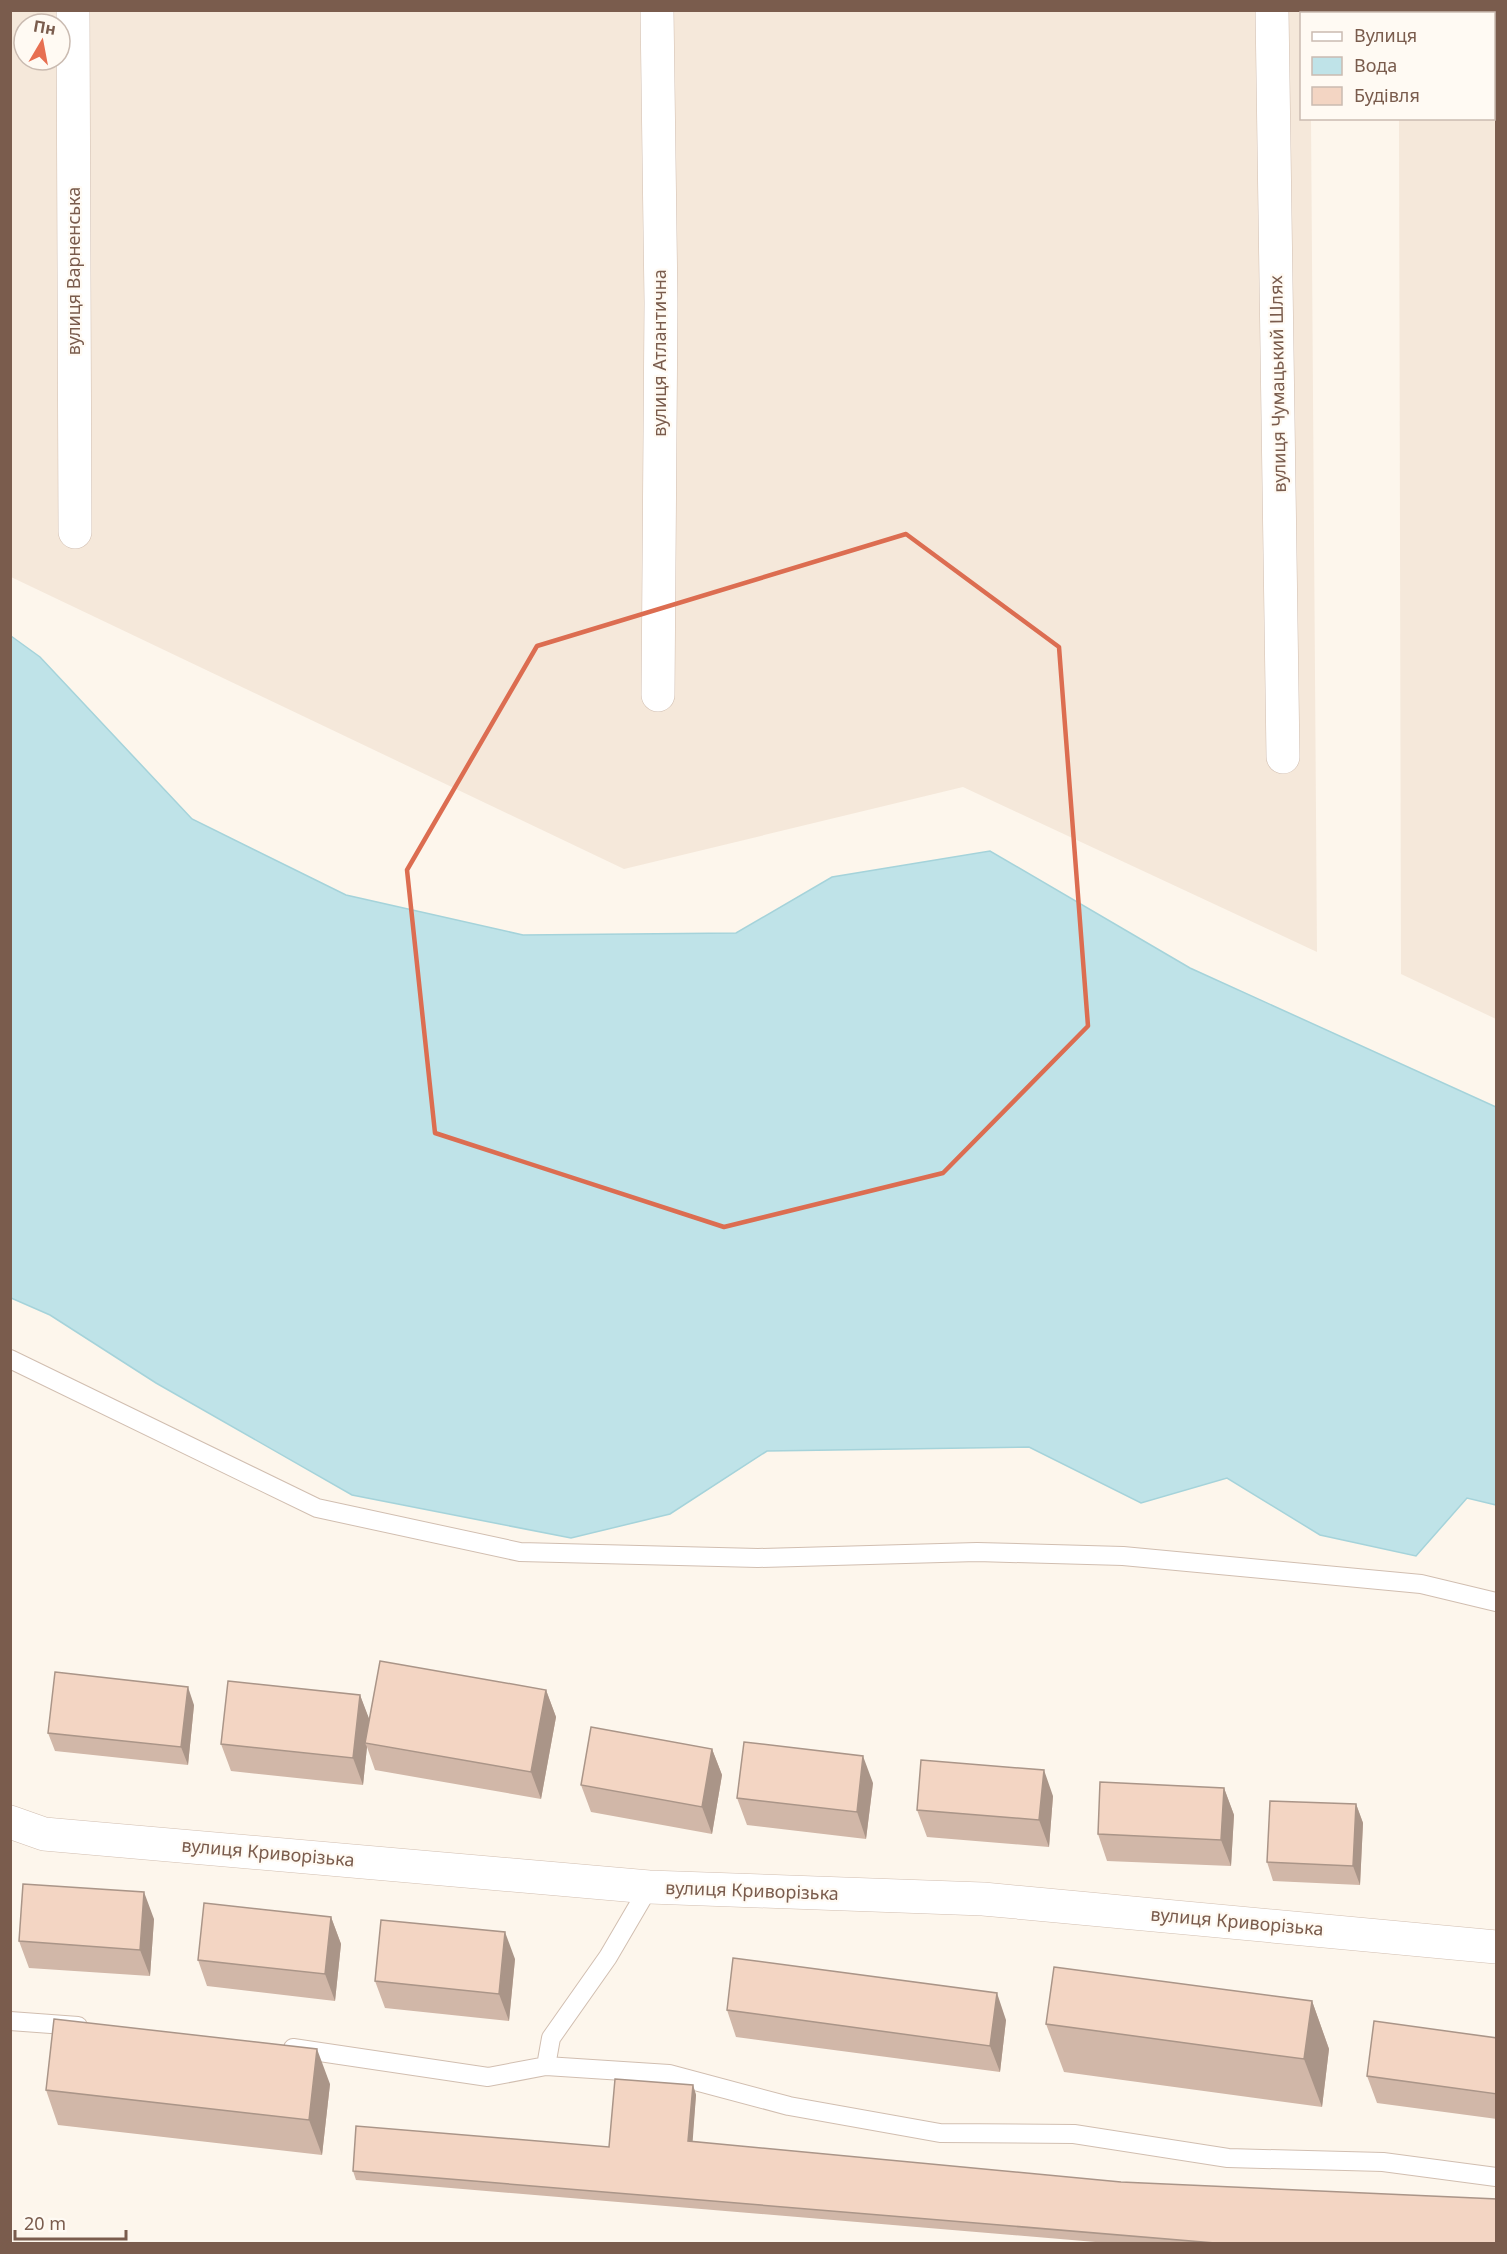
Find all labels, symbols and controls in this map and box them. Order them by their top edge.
north arrow [12,12,72,72]
legend [1300,12,1495,120]
text: Пн [32,14,58,40]
text: Вулиця [1354,23,1417,47]
text: Вода [1354,53,1397,77]
text: Будівля [1354,83,1420,107]
street label: вулиця Варненська [61,187,85,355]
street label: вулиця Атлантична [647,269,671,437]
street label: вулиця Чумацький Шлях [1263,274,1291,493]
street label: вулиця Криворізька [181,1832,356,1872]
street label: вулиця Криворізька [665,1875,839,1905]
street label: вулиця Криворізька [1150,1901,1325,1941]
scale bar [15,2203,126,2241]
text: 20 m [24,2211,66,2235]

